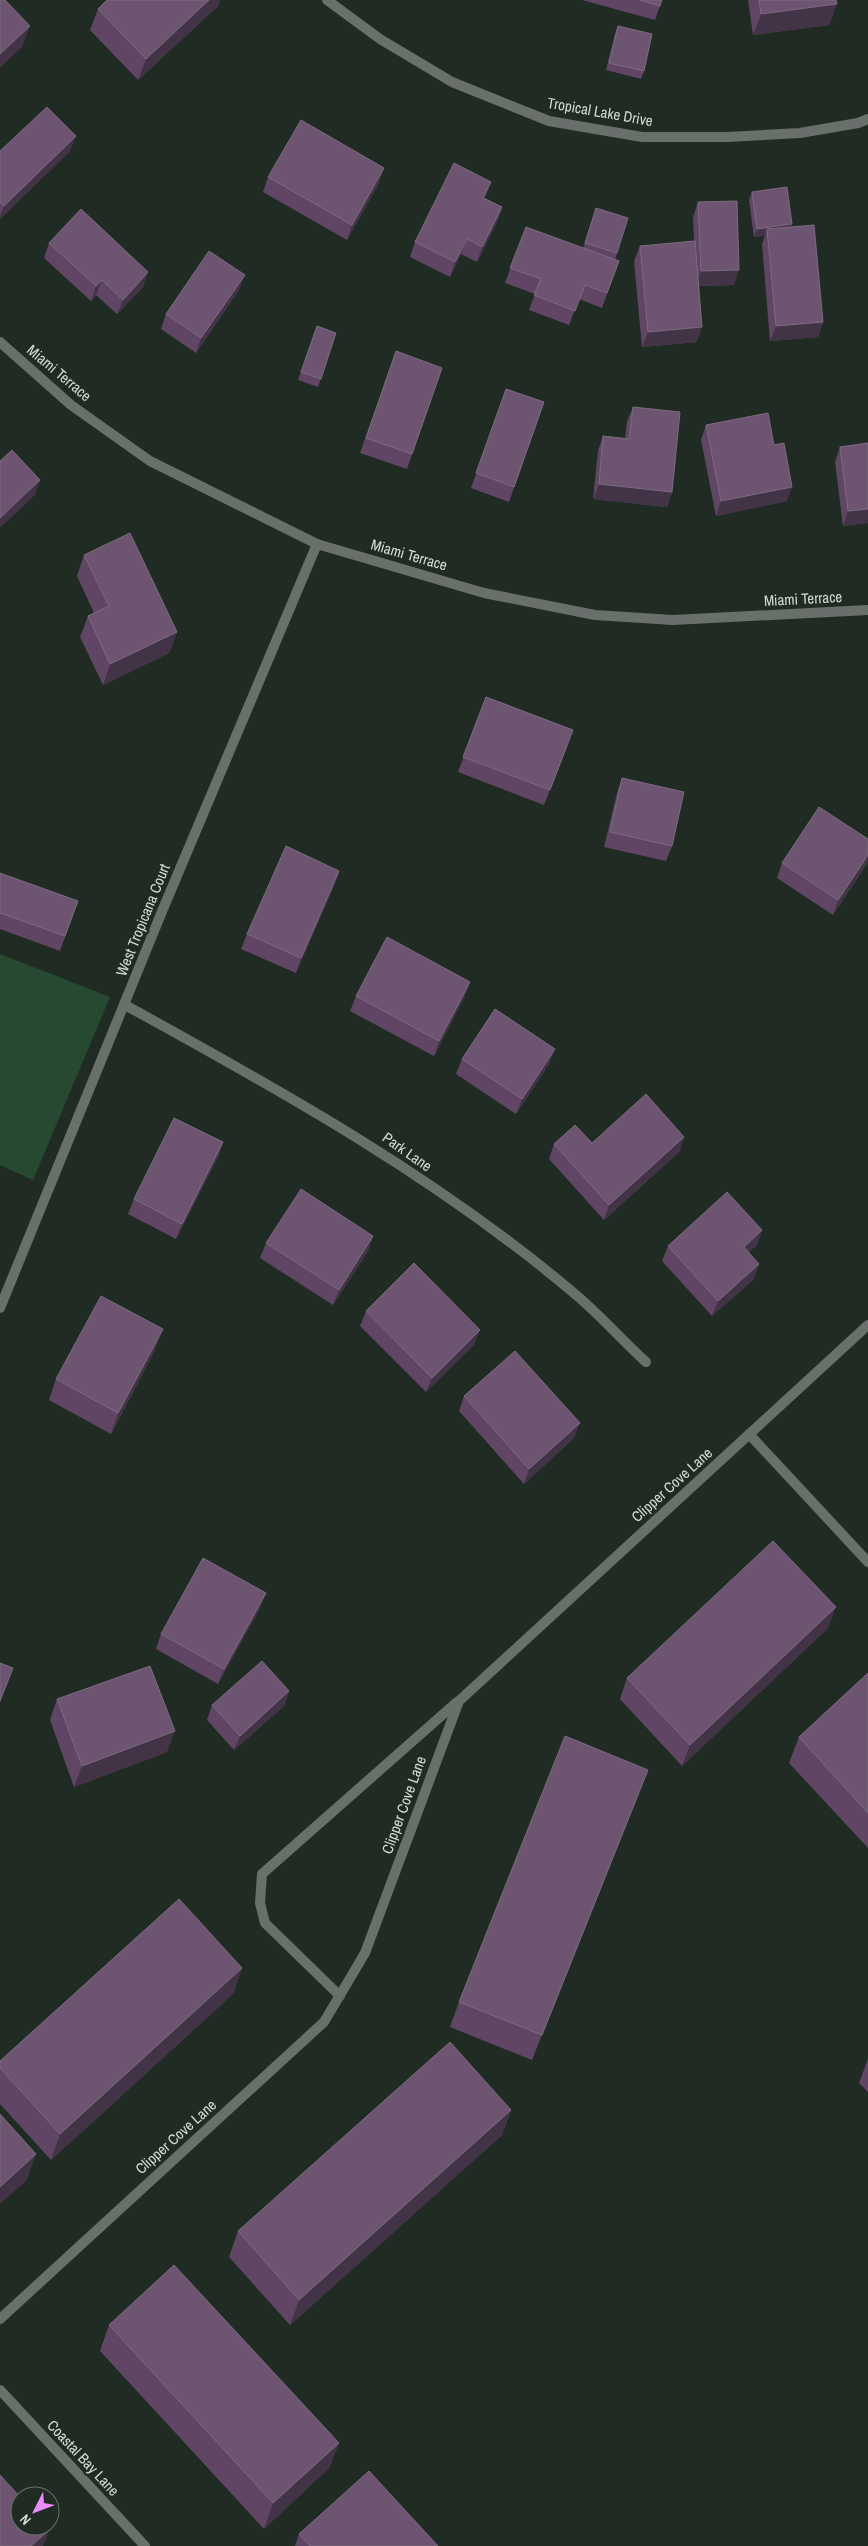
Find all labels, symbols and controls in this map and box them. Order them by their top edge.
street label: Tropical Lake Drive [546,92,655,131]
street label: Miami Terrace [23,339,96,406]
street label: Miami Terrace [369,534,450,575]
street label: Miami Terrace [763,586,843,611]
street label: West Tropicana Court [110,860,175,979]
street label: Park Lane [378,1127,436,1176]
street label: Clipper Cove Lane [627,1442,717,1527]
street label: Clipper Cove Lane [376,1753,431,1857]
street label: Clipper Cove Lane [131,2094,221,2179]
street label: Coastal Bay Lane [43,2415,124,2500]
north arrow [10,2486,60,2536]
text: N [16,2511,35,2529]

